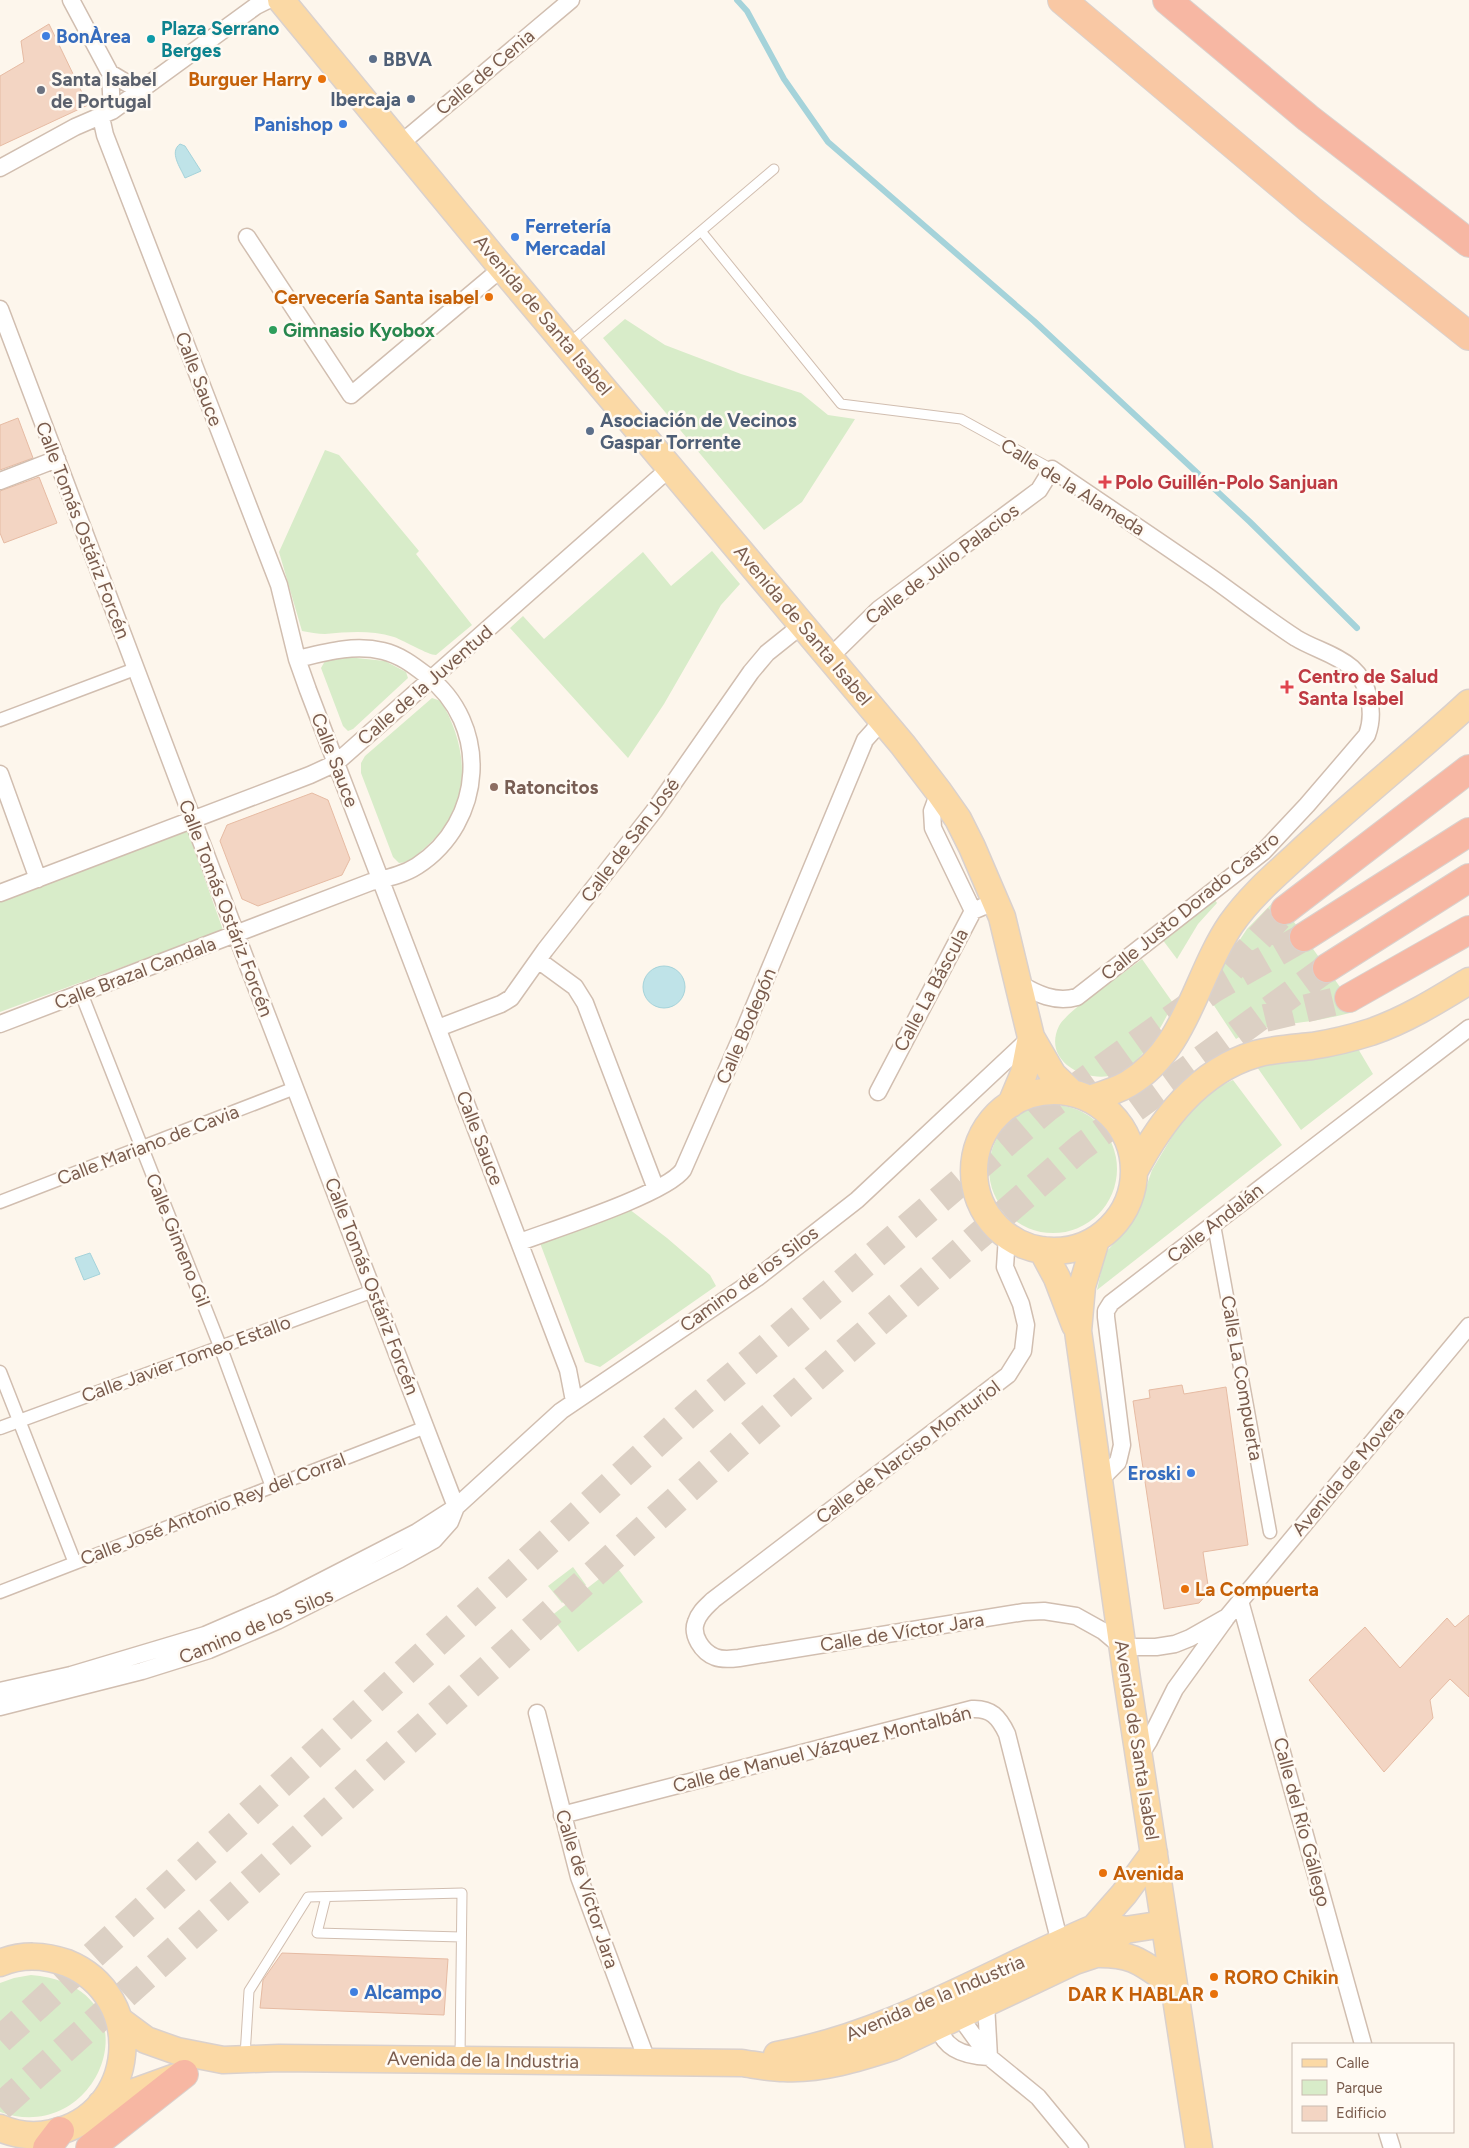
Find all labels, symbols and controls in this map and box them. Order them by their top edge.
place label: Plaza Serrano Berges [161,17,279,62]
street label: Calle de Cenia [431,24,539,120]
place label: BonÀrea [56,25,131,48]
marker: BonÀrea [40,30,52,42]
marker: Plaza Serrano Berges [145,33,157,45]
place label: BBVA [383,48,432,71]
marker: BBVA [367,53,379,65]
place label: Santa Isabel de Portugal [51,68,157,113]
place label: Burguer Harry [188,68,312,91]
marker: Burguer Harry [316,73,328,85]
marker: Santa Isabel de Portugal [35,84,47,96]
place label: Ibercaja [330,88,401,111]
marker: Ibercaja [405,93,417,105]
place label: Panishop [254,113,333,136]
marker: Panishop [337,118,349,130]
place label: Ferretería Mercadal [525,215,611,260]
street label: Avenida de Santa Isabel [469,230,617,400]
marker: Ferretería Mercadal [509,231,521,243]
place label: Cervecería Santa isabel [274,286,479,309]
marker: Cervecería Santa isabel [483,291,495,303]
place label: Gimnasio Kyobox [283,319,435,342]
marker: Gimnasio Kyobox [267,324,279,336]
street label: Calle Sauce [170,328,228,430]
place label: Asociación de Vecinos Gaspar Torrente [600,409,797,454]
street label: Calle Tomás Ostáriz Forcén [31,418,135,642]
marker: Asociación de Vecinos Gaspar Torrente [584,425,596,437]
street label: Calle de la Alameda [997,433,1149,541]
place label: Polo Guillén-Polo Sanjuan [1115,471,1338,494]
marker: Polo Guillén-Polo Sanjuan [1099,476,1111,488]
street label: Calle de Julio Palacios [861,499,1024,629]
street label: Avenida de Santa Isabel [729,540,877,710]
street label: Calle de la Juventud [353,620,497,750]
place label: Centro de Salud Santa Isabel [1298,665,1438,710]
marker: Centro de Salud Santa Isabel [1280,680,1294,694]
street label: Calle Sauce [306,709,364,811]
street label: Calle de San José [576,773,684,907]
place label: Ratoncitos [504,776,599,799]
marker: Ratoncitos [488,781,500,793]
street label: Calle Tomás Ostáriz Forcén [174,796,278,1020]
street label: Calle Justo Dorado Castro [1096,827,1284,985]
street label: Calle La Báscula [889,925,973,1055]
street label: Calle Brazal Candala [51,932,219,1014]
street label: Calle Bodegón [711,965,781,1087]
street label: Calle Sauce [451,1087,509,1189]
street label: Calle Mariano de Cavia [54,1100,242,1190]
street label: Calle Gimeno Gil [141,1170,215,1310]
street label: Calle Tomás Ostáriz Forcén [320,1174,424,1398]
street label: Calle Andalán [1162,1178,1268,1268]
street label: Camino de los Silos [675,1221,823,1337]
street label: Calle La Compuerta [1216,1294,1268,1462]
street label: Calle Javier Tomeo Estallo [78,1310,294,1408]
street label: Calle de Narciso Monturiol [811,1375,1005,1529]
street label: Avenida de Movera [1287,1401,1409,1541]
street label: Calle José Antonio Rey del Corral [77,1448,349,1570]
place label: Eroski [1128,1462,1181,1485]
marker: Eroski [1185,1467,1197,1479]
place label: La Compuerta [1195,1578,1319,1601]
street label: Camino de los Silos [175,1583,337,1669]
marker: La Compuerta [1179,1583,1191,1595]
street label: Calle de Víctor Jara [818,1608,986,1656]
street label: Avenida de Santa Isabel [1110,1638,1164,1842]
street label: Calle de Manuel Vázquez Montalbán [670,1701,974,1797]
street label: Calle del Río Gállego [1268,1735,1336,1909]
street label: Calle de Víctor Jara [550,1807,624,1971]
place label: Avenida [1113,1862,1184,1885]
marker: Avenida [1097,1867,1109,1879]
street label: Avenida de la Industria [842,1950,1028,2046]
place label: RORO Chikin [1224,1966,1339,1989]
marker: RORO Chikin [1208,1971,1220,1983]
place label: Alcampo [364,1981,442,2004]
place label: DAR K HABLAR [1068,1983,1204,2006]
marker: Alcampo [348,1986,360,1998]
marker: DAR K HABLAR [1208,1988,1220,2000]
legend [1292,2043,1454,2133]
street label: Avenida de la Industria [387,2047,579,2073]
text: Calle [1336,2054,1369,2072]
text: Parque [1336,2079,1383,2097]
text: Edificio [1336,2104,1387,2122]

